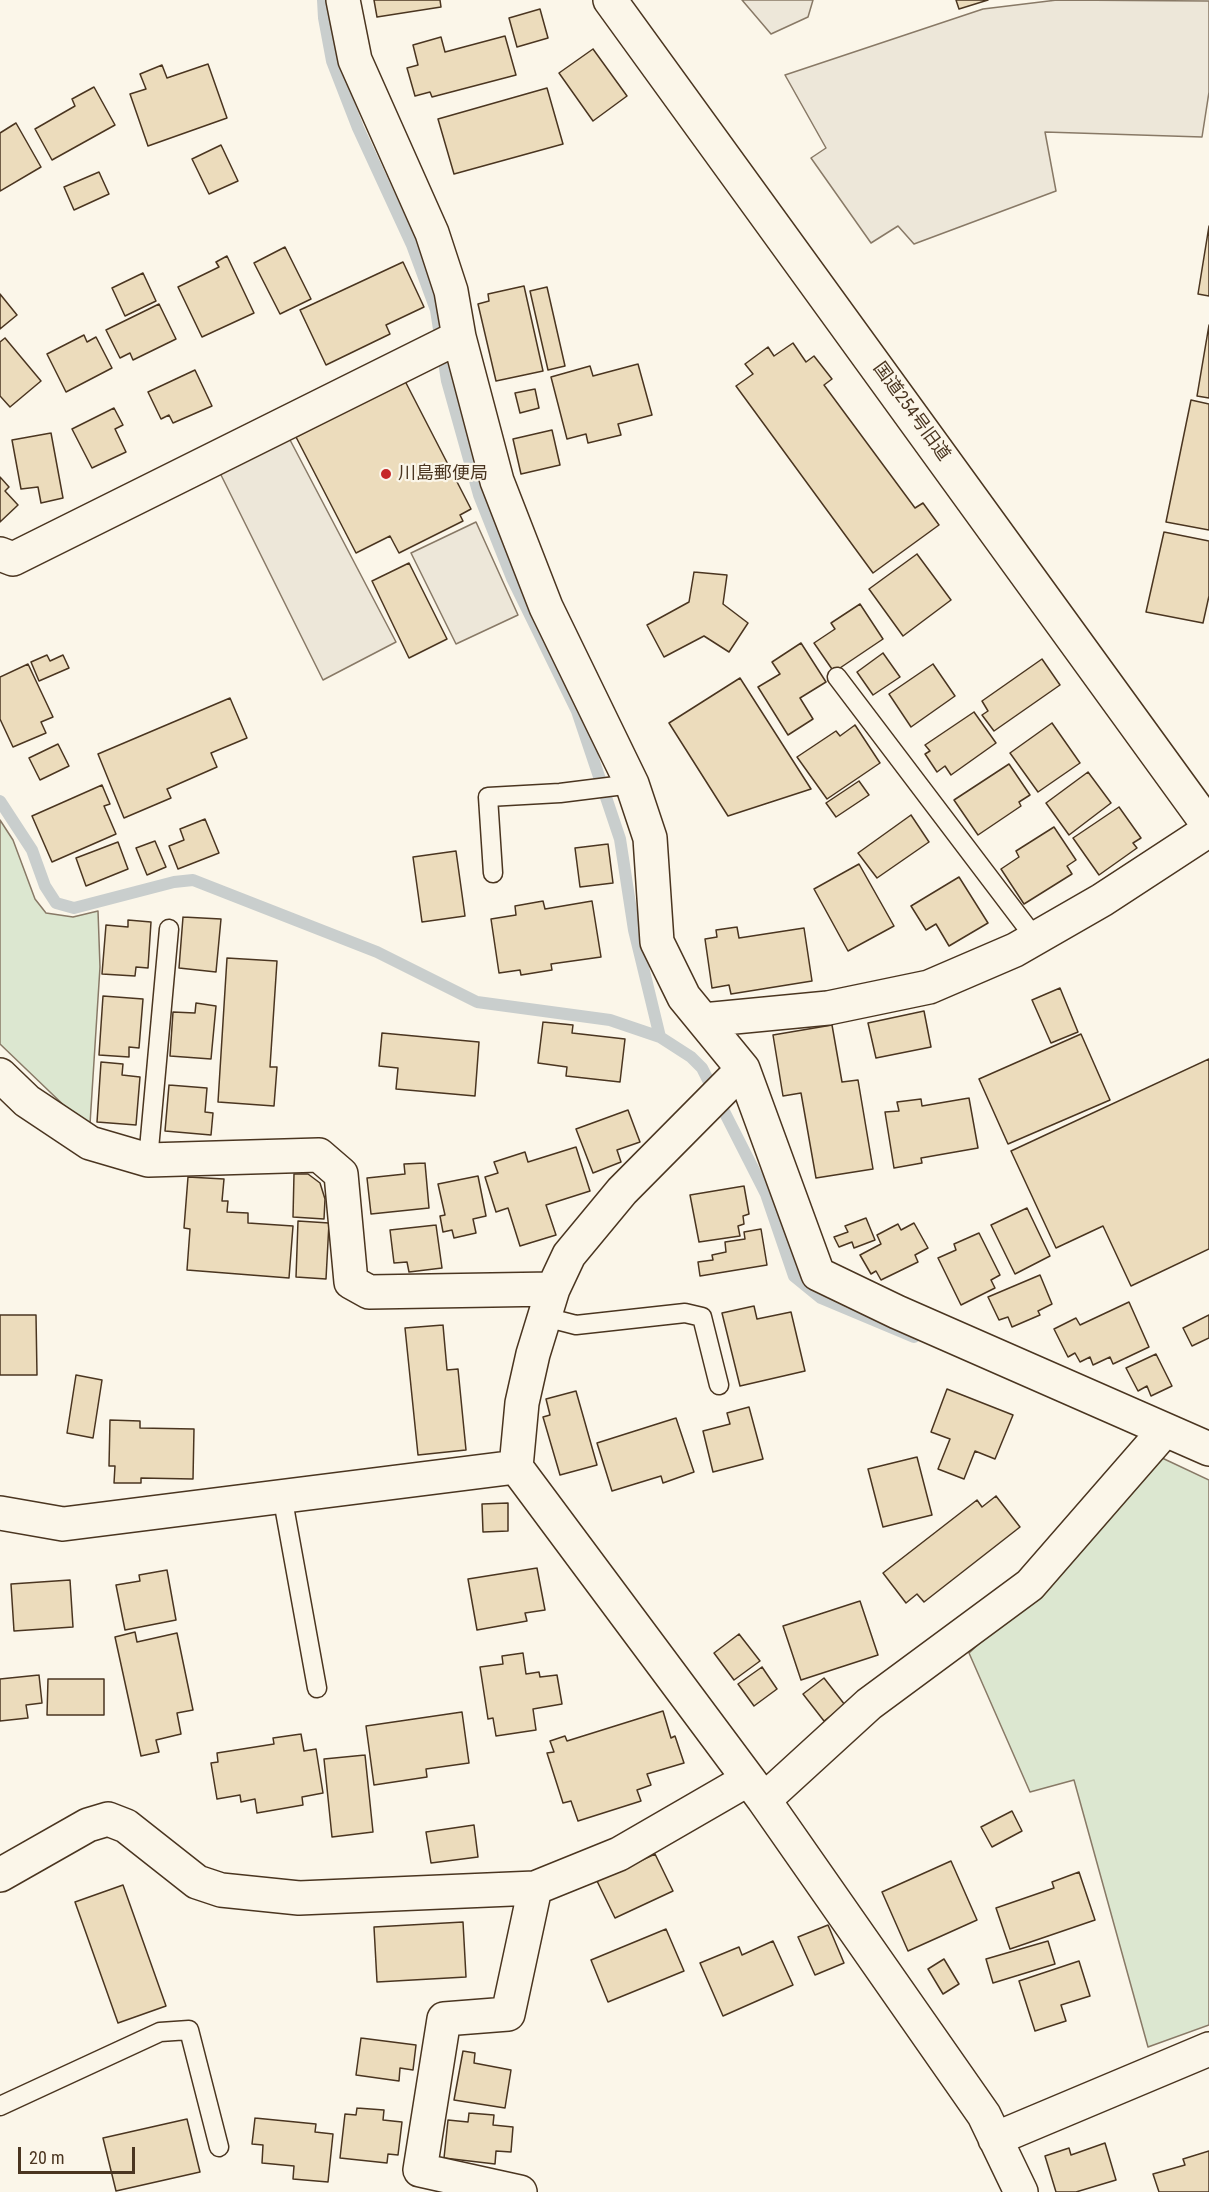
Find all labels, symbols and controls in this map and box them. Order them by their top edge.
street label: 国道254号旧道 [868,358,954,466]
place label: 川島郵便局 [398,463,488,485]
marker: 川島郵便局 [379,467,393,481]
scale bar [21,2135,138,2173]
text: 20 m [29,2147,64,2168]

